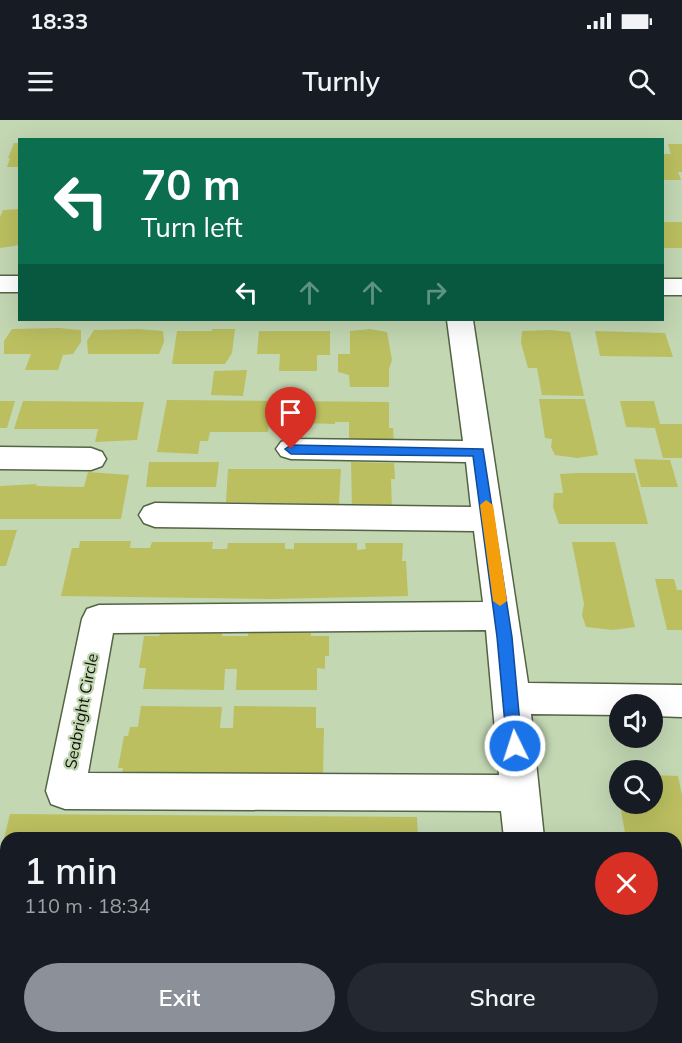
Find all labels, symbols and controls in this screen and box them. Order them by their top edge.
text: 18:33 [30,7,88,35]
text: Turnly [302,64,380,98]
icon: menu [24,65,57,98]
icon: search [625,65,658,98]
text: 70 m [141,158,241,211]
icon: left [42,162,120,240]
text: Turn left [141,210,243,244]
icon: left [230,276,263,309]
icon: ahead [293,276,326,309]
icon: ahead [356,276,389,309]
icon: right [419,276,452,309]
pin [265,387,316,449]
icon: arrive [274,396,307,429]
street label: Seabright Circle [60,652,102,770]
map controls [609,694,663,814]
button: sound [609,694,663,748]
position arrow [483,714,547,778]
button: search [609,760,663,814]
text: 1 min [24,848,118,893]
button: close [595,852,658,915]
text: 110 m · 18:34 [24,893,150,918]
button: Exit [24,963,335,1032]
button: Share [347,963,658,1032]

